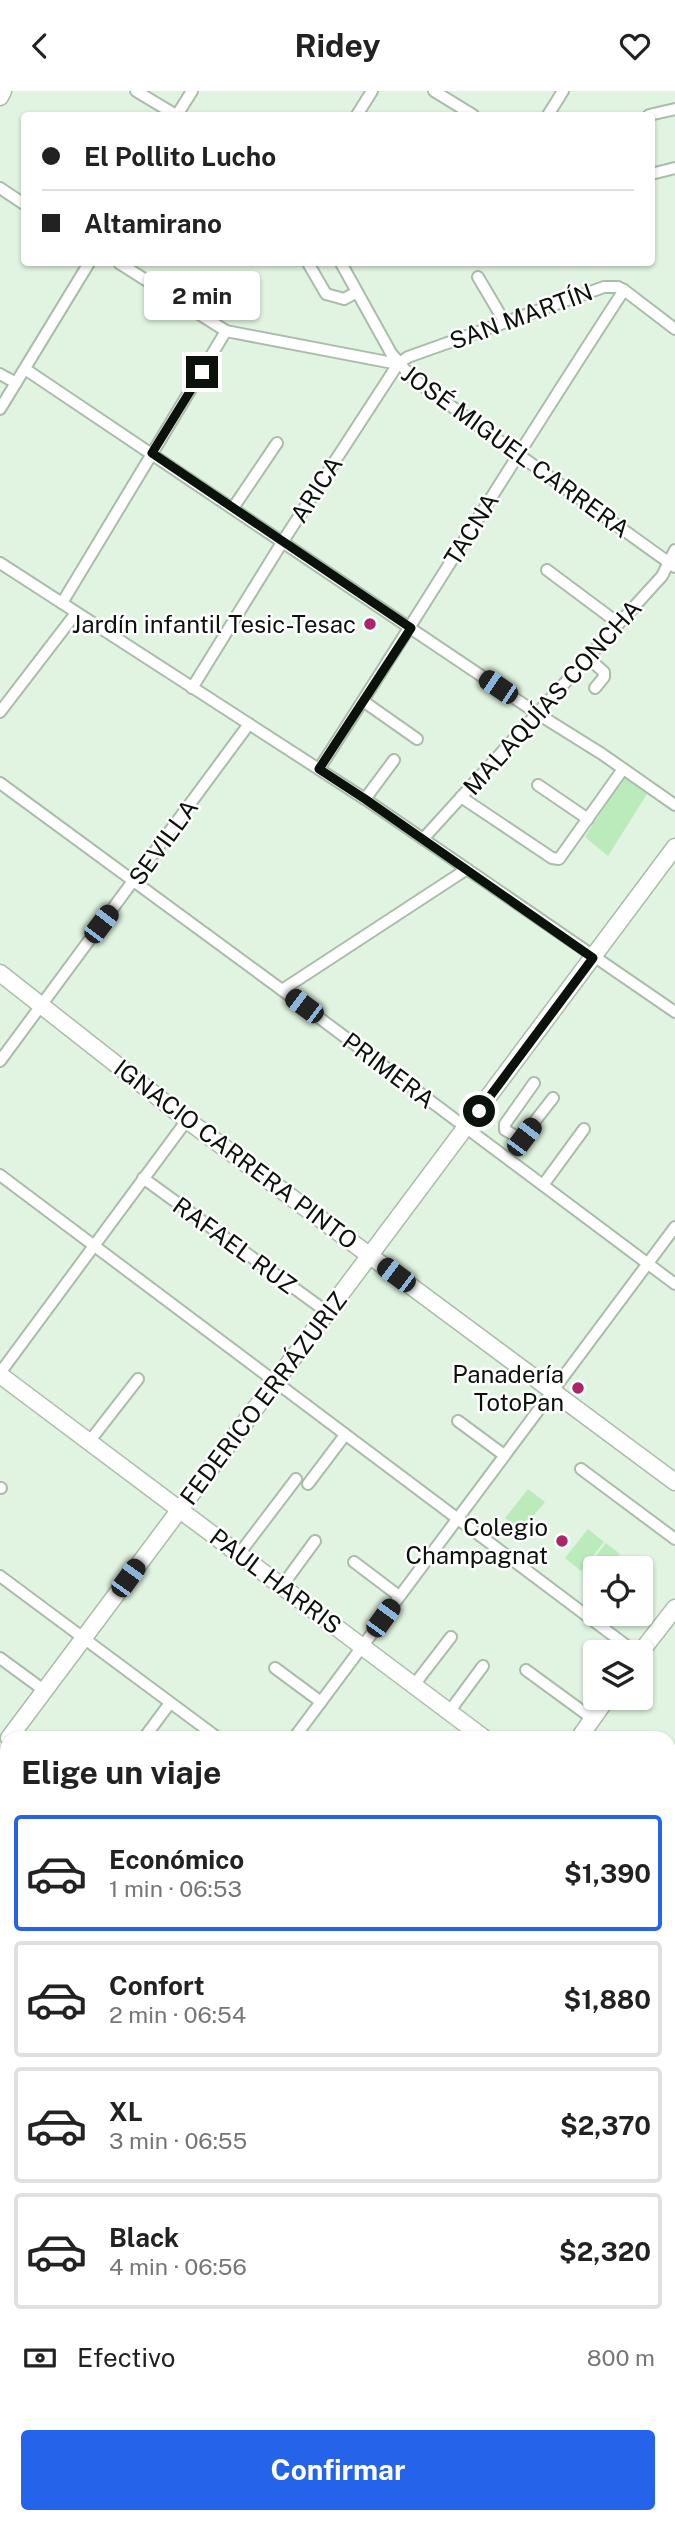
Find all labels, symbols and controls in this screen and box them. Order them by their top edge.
icon: back [21,27,59,65]
text: Ridey [294,27,381,64]
icon: heart [616,27,654,65]
text: El Pollito Lucho [84,141,276,172]
text: Altamirano [84,208,222,239]
callout: 2 min [144,271,260,320]
street label: SAN MARTÍN [446,277,596,355]
text: 2 min [172,282,232,309]
route end [186,356,218,388]
street label: JOSÉ MIGUEL CARRERA [397,359,635,543]
street label: ARICA [284,451,348,527]
street label: TACNA [438,488,504,570]
street label: MALAQUÍAS CONCHA [457,594,647,800]
place label: Jardín infantil Tesic-Tesac [72,610,356,638]
marker: Jardín infantil Tesic-Tesac [362,616,378,632]
car [475,667,522,707]
street label: SEVILLA [123,794,203,890]
car [80,901,123,947]
car [281,985,328,1027]
street label: PRIMERA [337,1026,441,1114]
street label: IGNACIO CARRERA PINTO [109,1053,363,1255]
route start [463,1095,495,1127]
car [503,1114,546,1160]
street label: RAFAEL RUZ [168,1191,302,1299]
car [373,1254,420,1296]
street label: FEDERICO ERRÁZURIZ [174,1286,352,1510]
place label: Panadería TotoPan [452,1360,564,1416]
marker: Panadería TotoPan [570,1380,586,1396]
place label: Colegio Champagnat [405,1513,548,1569]
street label: PAUL HARRIS [205,1522,347,1640]
marker: Colegio Champagnat [554,1533,570,1549]
car [108,1555,149,1601]
map controls [583,1556,653,1710]
button: locate [583,1556,653,1626]
car [363,1595,404,1641]
button: layers [583,1640,653,1710]
text: Elige un viaje [21,1754,221,1791]
icon: car [25,1842,88,1905]
text: Económico [109,1844,244,1875]
text: $1,390 [564,1858,651,1889]
text: 1 min · 06:53 [109,1875,242,1902]
icon: car [25,1968,88,2031]
text: Confort [109,1970,205,2001]
text: $1,880 [563,1984,651,2015]
text: 2 min · 06:54 [109,2001,246,2028]
icon: car [25,2094,88,2157]
text: XL [109,2096,143,2127]
text: $2,370 [560,2110,651,2141]
text: 3 min · 06:55 [109,2127,247,2154]
icon: car [25,2220,88,2283]
text: Black [109,2222,179,2253]
text: $2,320 [559,2236,651,2267]
text: 4 min · 06:56 [109,2253,247,2280]
icon: cash [21,2339,59,2377]
text: Efectivo [77,2342,175,2373]
text: 800 m [587,2344,655,2371]
button: Confirmar [21,2430,655,2510]

